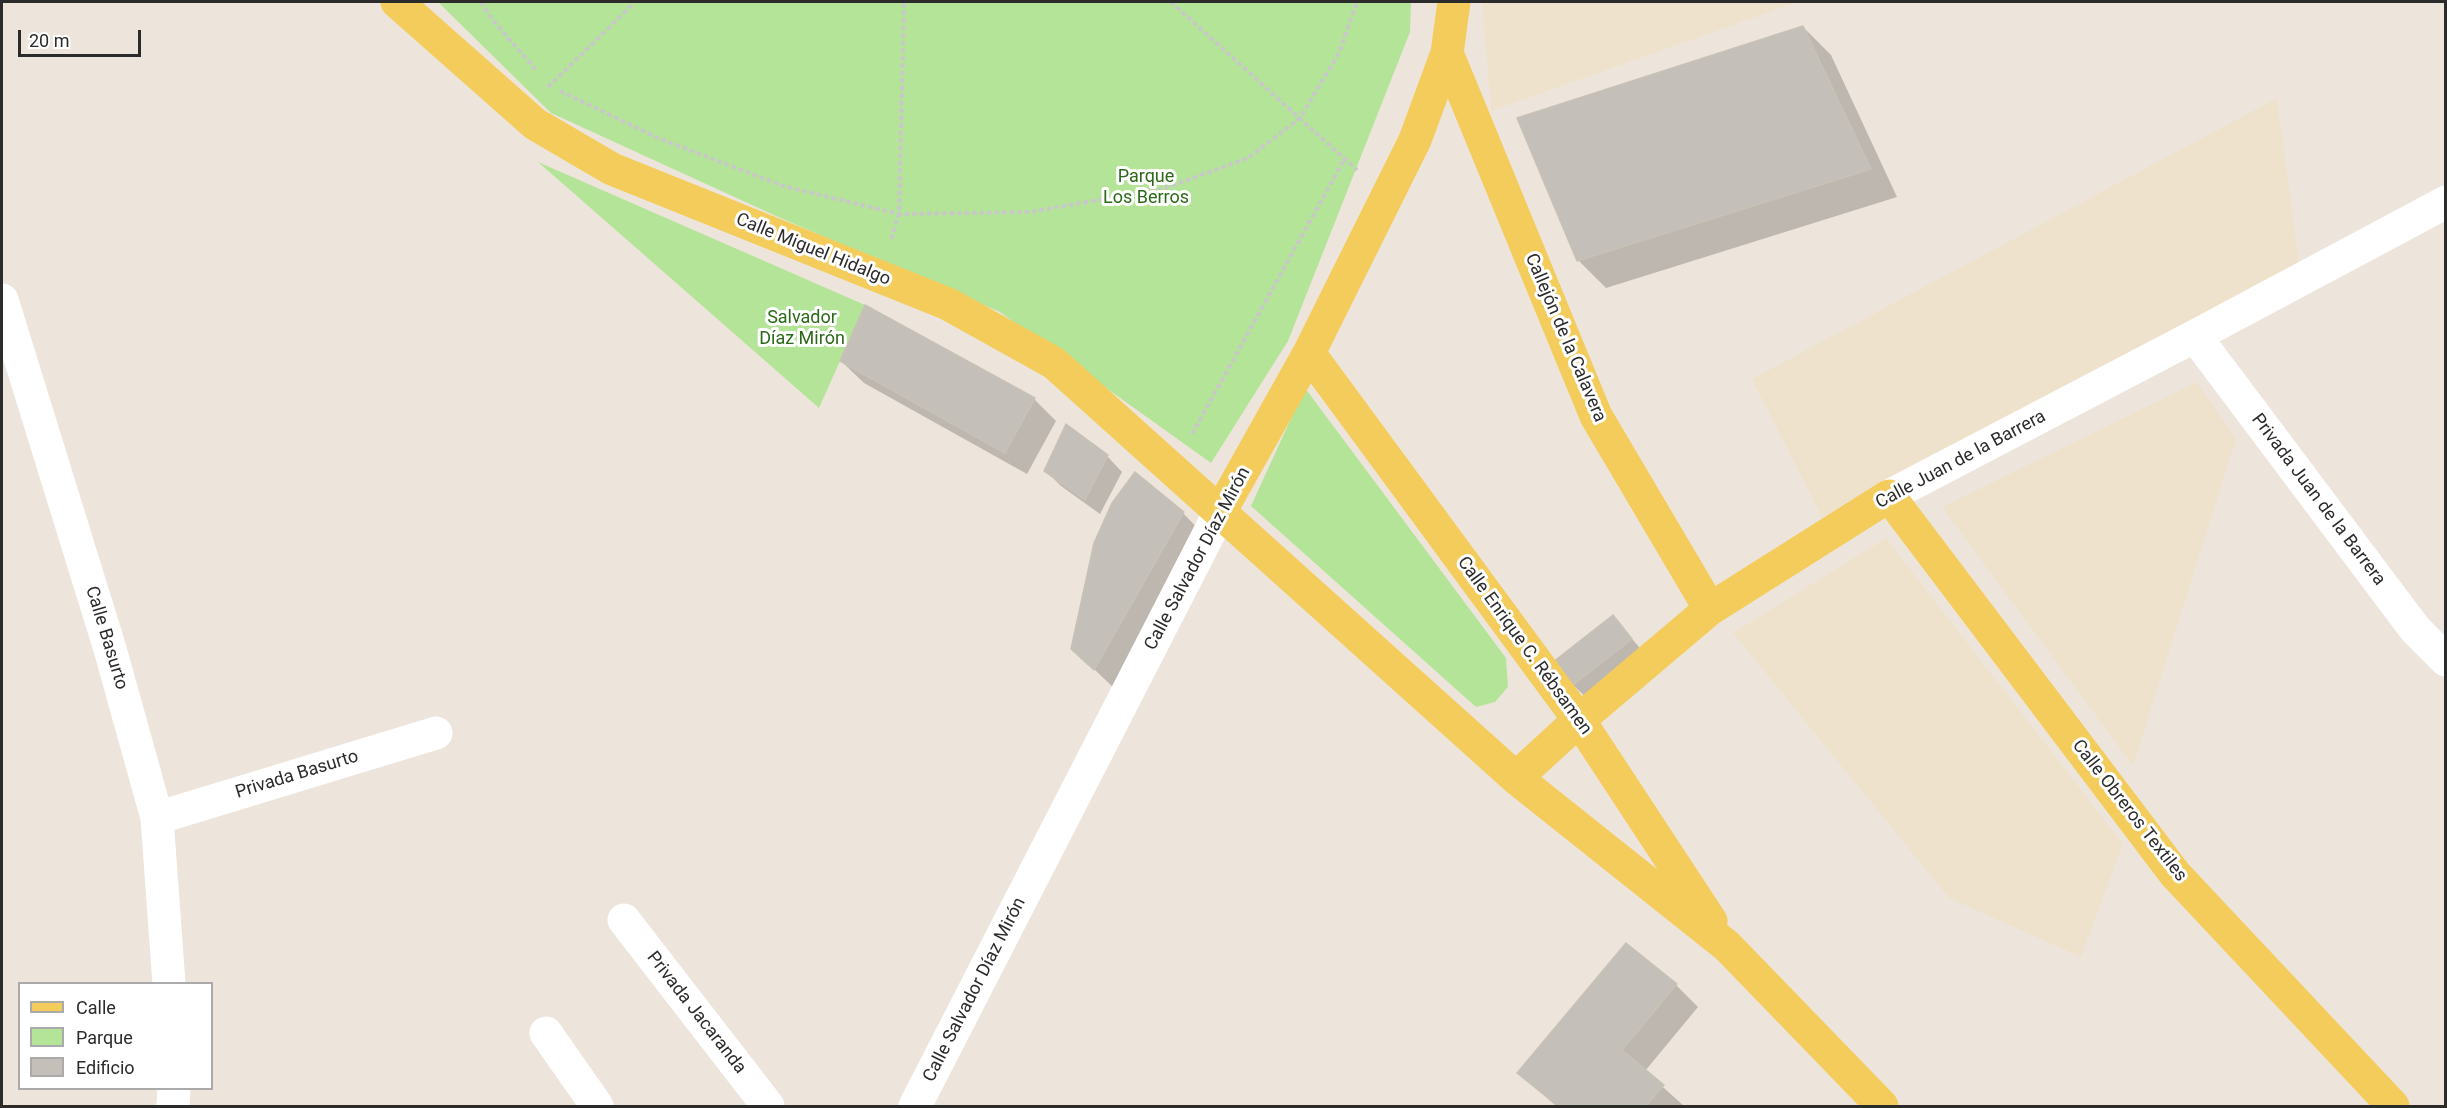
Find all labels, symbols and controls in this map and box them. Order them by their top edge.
scale bar [21,18,144,56]
text: 20 m [29,30,69,51]
park label: Parque Los Berros [1103,166,1189,208]
street label: Calle Miguel Hidalgo [733,209,893,291]
street label: Callejón de la Calavera [1520,251,1610,425]
park label: Salvador Díaz Mirón [759,307,845,350]
street label: Calle Juan de la Barrera [1872,406,2050,514]
street label: Privada Juan de la Barrera [2246,410,2390,590]
street label: Calle Salvador Díaz Mirón [1141,464,1255,654]
street label: Calle Enrique C. Rébsamen [1452,553,1596,739]
street label: Calle Basurto [80,584,132,692]
street label: Calle Obreros Textiles [2067,736,2191,886]
street label: Privada Basurto [233,746,361,804]
street label: Calle Salvador Díaz Mirón [919,894,1031,1086]
street label: Privada Jacaranda [642,948,750,1078]
legend [18,982,213,1090]
text: Calle [76,997,116,1018]
text: Parque [76,1027,133,1048]
text: Edificio [76,1057,135,1078]

